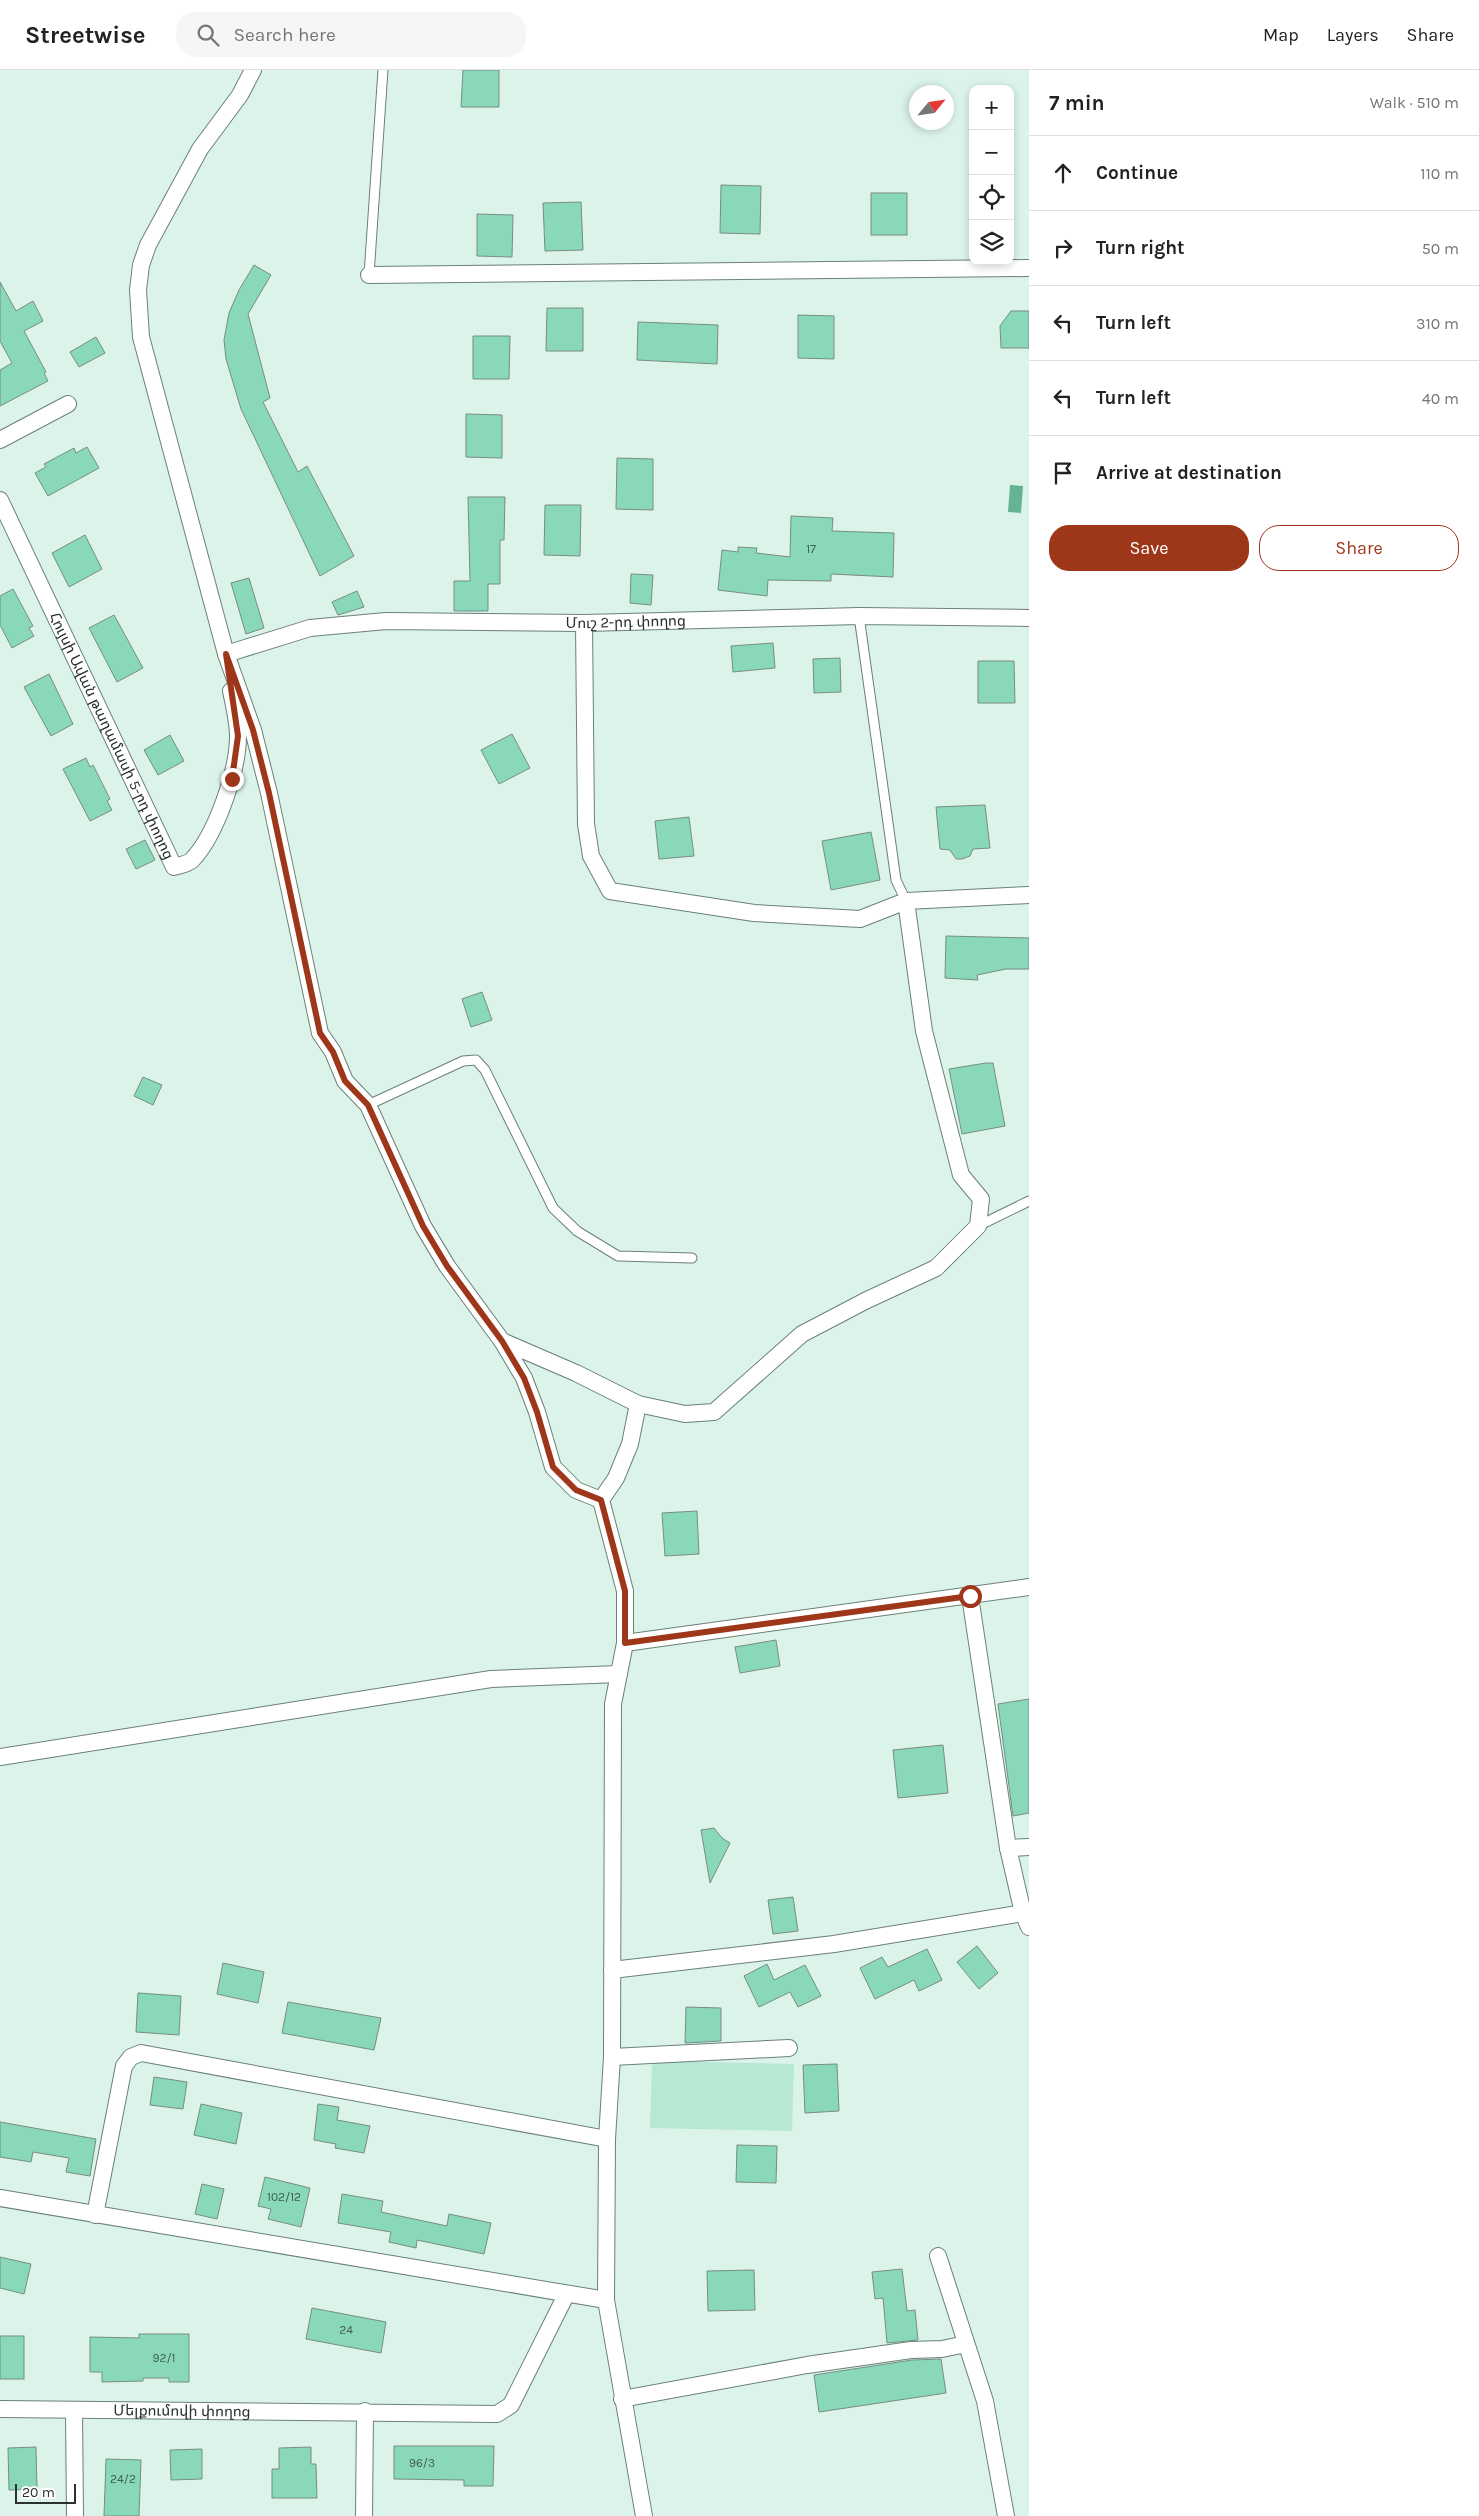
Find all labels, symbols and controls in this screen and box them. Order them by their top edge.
search box [176,12,526,57]
text: Streetwise [25,21,146,49]
icon: search [194,21,222,49]
text: Search here [234,24,336,46]
text: Map [1263,24,1299,46]
text: Layers [1327,24,1379,46]
text: Share [1407,24,1454,46]
north arrow [909,85,954,130]
map controls [969,85,1014,265]
button: + [969,85,1014,130]
text: 7 min [1049,91,1105,115]
text: Walk · 510 m [1370,93,1459,112]
button: − [969,130,1014,175]
icon: ahead [1049,159,1077,187]
text: Continue [1096,162,1178,184]
text: 110 m [1420,164,1459,183]
button: locate [969,175,1014,220]
button: layers [969,220,1014,265]
icon: right [1049,234,1077,262]
text: Turn right [1096,237,1185,259]
text: 50 m [1422,239,1459,258]
icon: left [1049,309,1077,337]
text: Turn left [1096,312,1171,334]
text: 310 m [1416,314,1459,333]
icon: left [1049,384,1077,412]
text: Turn left [1096,387,1171,409]
text: 40 m [1422,389,1459,408]
icon: arrive [1049,459,1077,487]
text: Arrive at destination [1096,462,1282,484]
button: Save [1049,525,1249,571]
button: Share [1259,525,1459,571]
house number: 17 [806,542,816,556]
street label: Հույսի Ավան թաղամասի 5-րդ փողոց [46,609,178,862]
street label: Մուշ 2-րդ փողոց [565,611,686,632]
route end [221,768,244,791]
route start [959,1585,982,1608]
house number: 102/12 [267,2190,301,2204]
house number: 24 [339,2323,353,2337]
house number: 92/1 [152,2351,176,2365]
street label: Մելքումովի փողոց [113,2401,251,2421]
house number: 96/3 [409,2456,435,2470]
house number: 24/2 [110,2472,136,2486]
scale bar [15,2481,76,2504]
text: 20 m [22,2484,55,2501]

